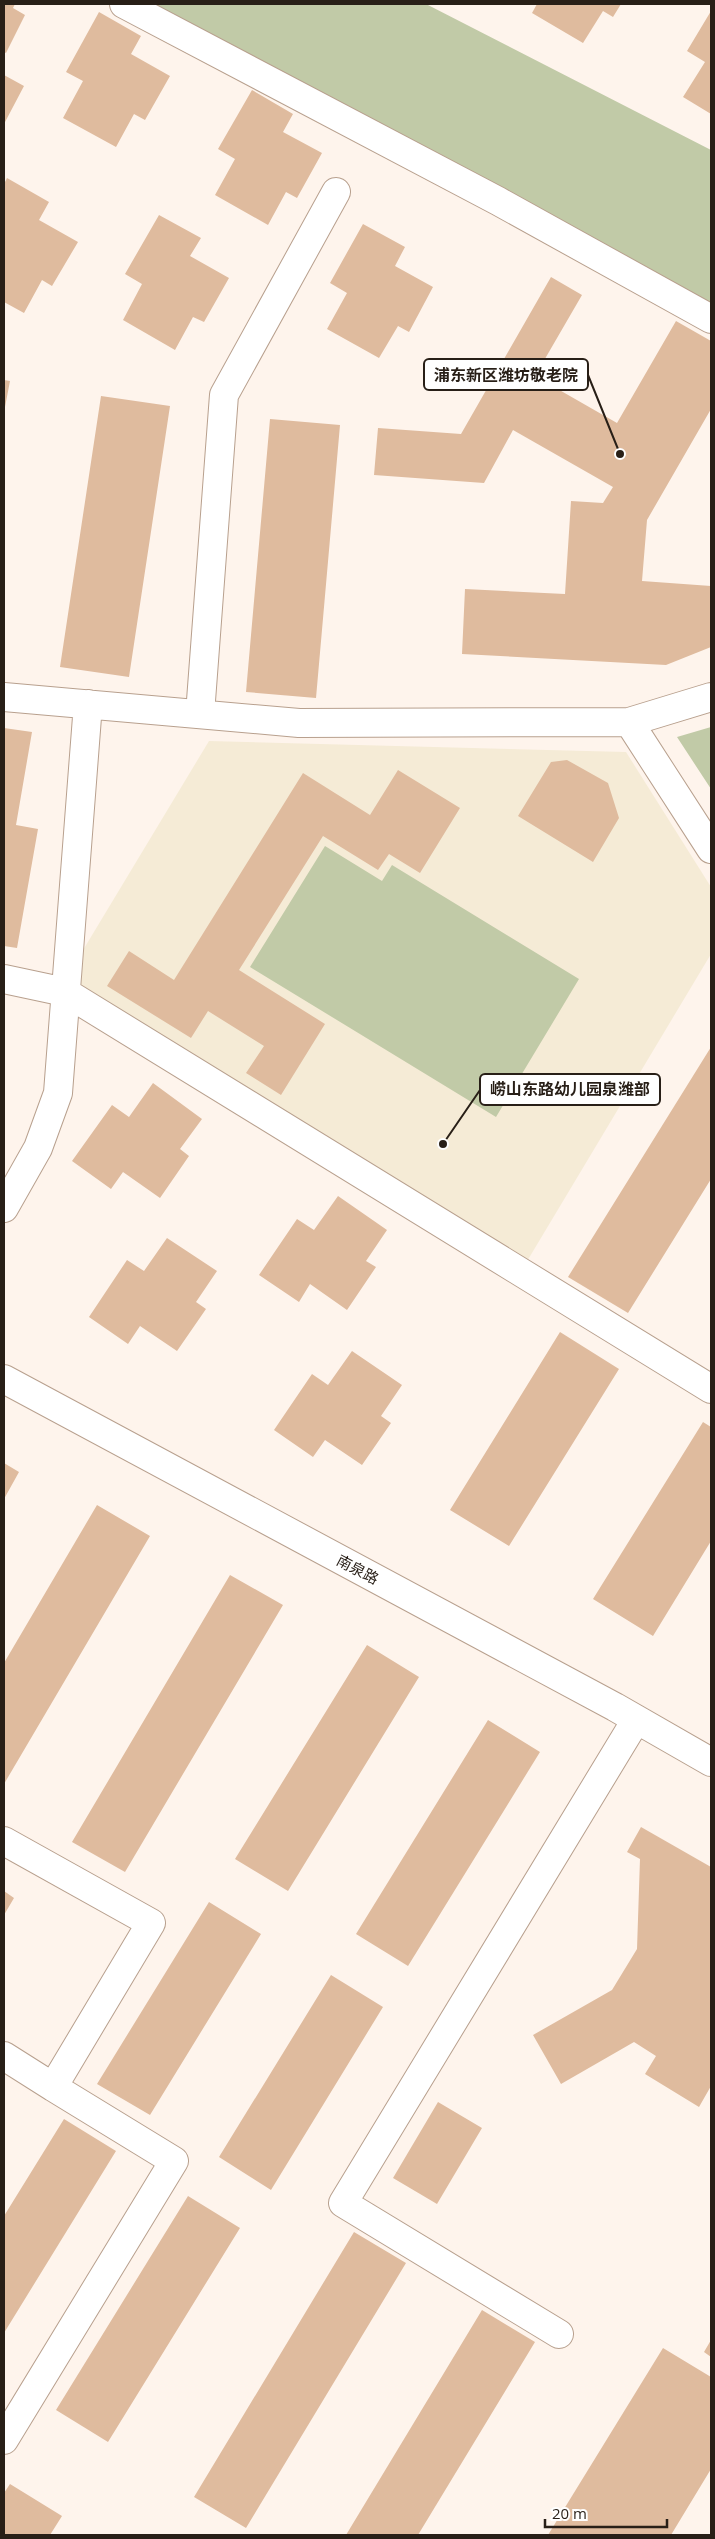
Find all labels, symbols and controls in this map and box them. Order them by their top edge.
callout: 浦东新区潍坊敬老院 [424,359,588,390]
text: 浦东新区潍坊敬老院 [434,364,578,386]
callout: 崂山东路幼儿园泉潍部 [480,1074,660,1105]
text: 崂山东路幼儿园泉潍部 [490,1078,650,1100]
street label: 南泉路 [333,1550,383,1588]
scale bar [545,2496,668,2528]
text: 20 m [552,2503,587,2523]

